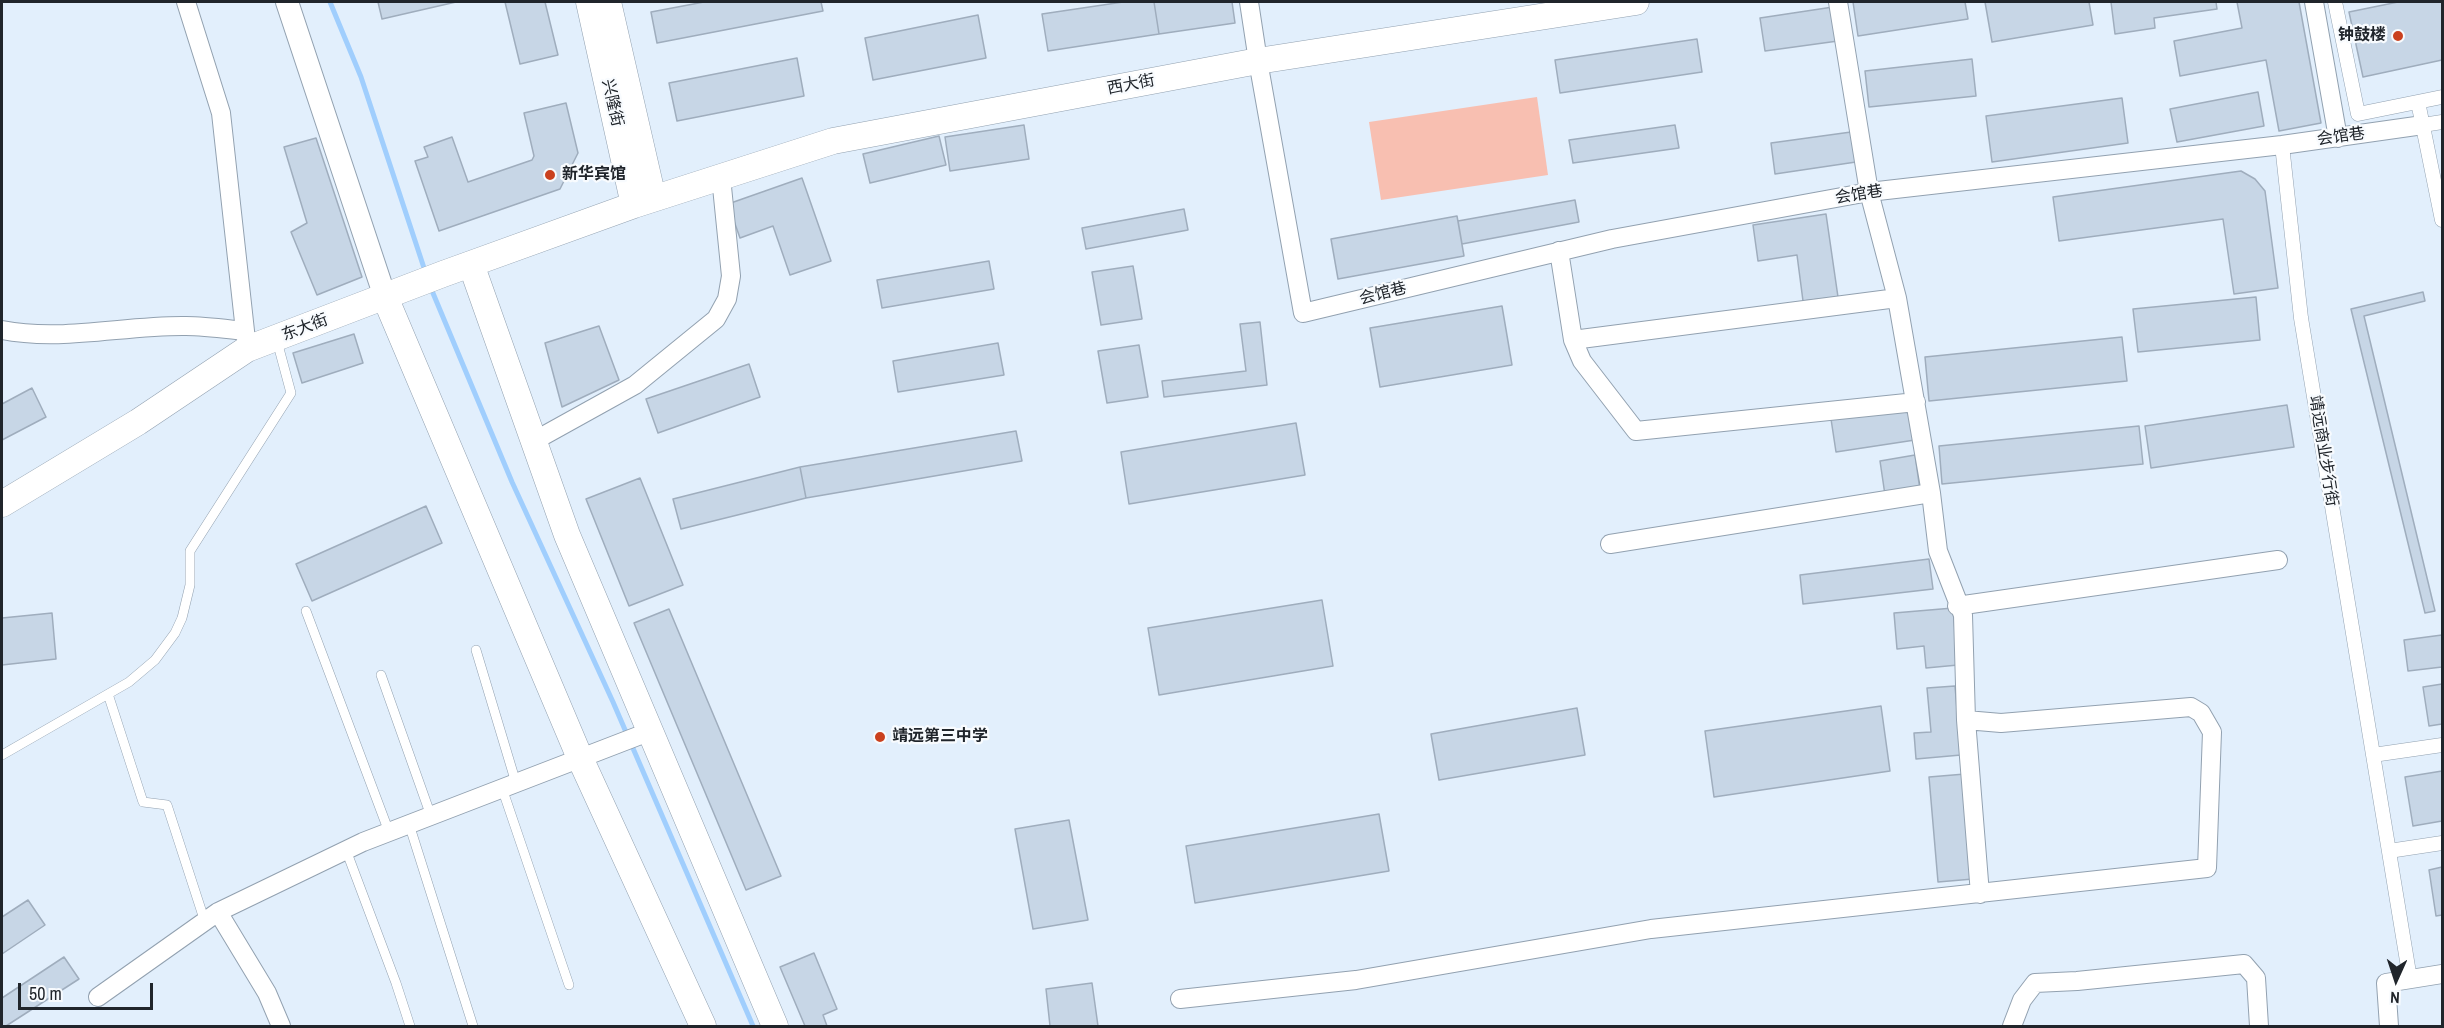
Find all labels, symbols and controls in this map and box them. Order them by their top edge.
place label: 钟鼓楼 [2338,26,2386,46]
marker: 钟鼓楼 [2391,29,2405,43]
street label: 西大街 [1106,71,1156,99]
street label: 兴隆街 [597,77,627,129]
street label: 会馆巷 [2316,124,2366,150]
place label: 新华宾馆 [562,165,626,185]
marker: 新华宾馆 [543,168,557,182]
street label: 会馆巷 [1834,182,1884,208]
street label: 会馆巷 [1357,279,1409,309]
street label: 东大街 [279,310,331,346]
street label: 靖远商业步行街 [2305,394,2341,508]
place label: 靖远第三中学 [892,727,988,747]
marker: 靖远第三中学 [873,730,887,744]
north arrow [2366,950,2426,1010]
scale bar [21,971,156,1009]
text: 50 m [29,981,62,1006]
text: N [2390,987,2400,1009]

